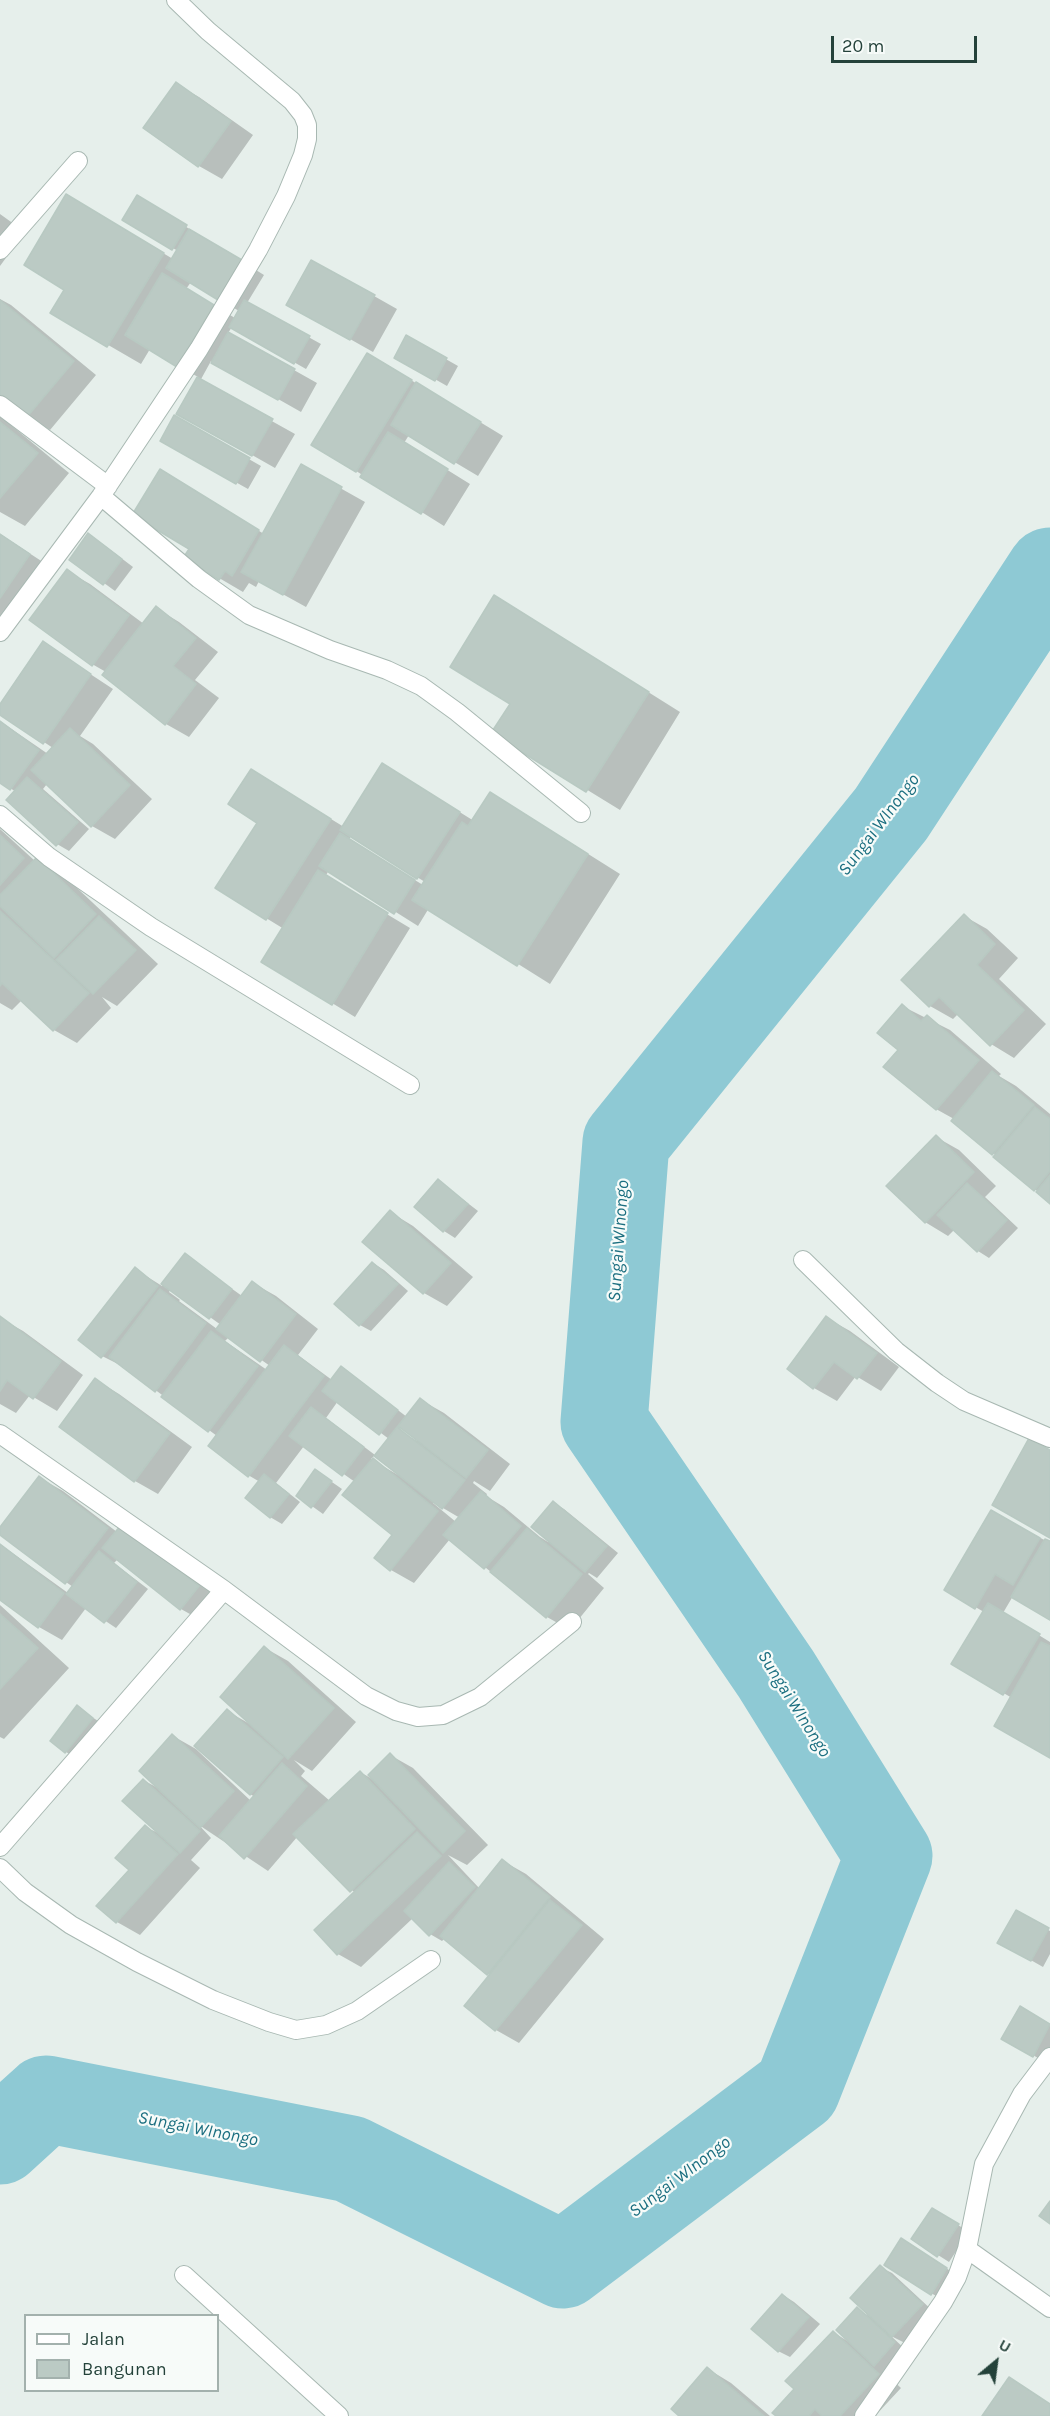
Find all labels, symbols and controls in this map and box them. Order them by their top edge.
scale bar [834,24,980,62]
text: 20 m [842,35,884,57]
water label: Sungai WInongo [834,770,924,880]
water label: Sungai WInongo [604,1180,634,1302]
water label: Sungai WInongo [753,1647,835,1761]
water label: Sungai WInongo [136,2107,260,2151]
water label: Sungai WInongo [625,2132,735,2222]
legend [24,2314,219,2392]
text: Jalan [82,2328,125,2350]
north arrow [966,2332,1026,2392]
text: U [996,2335,1014,2357]
text: Bangunan [82,2358,167,2380]

